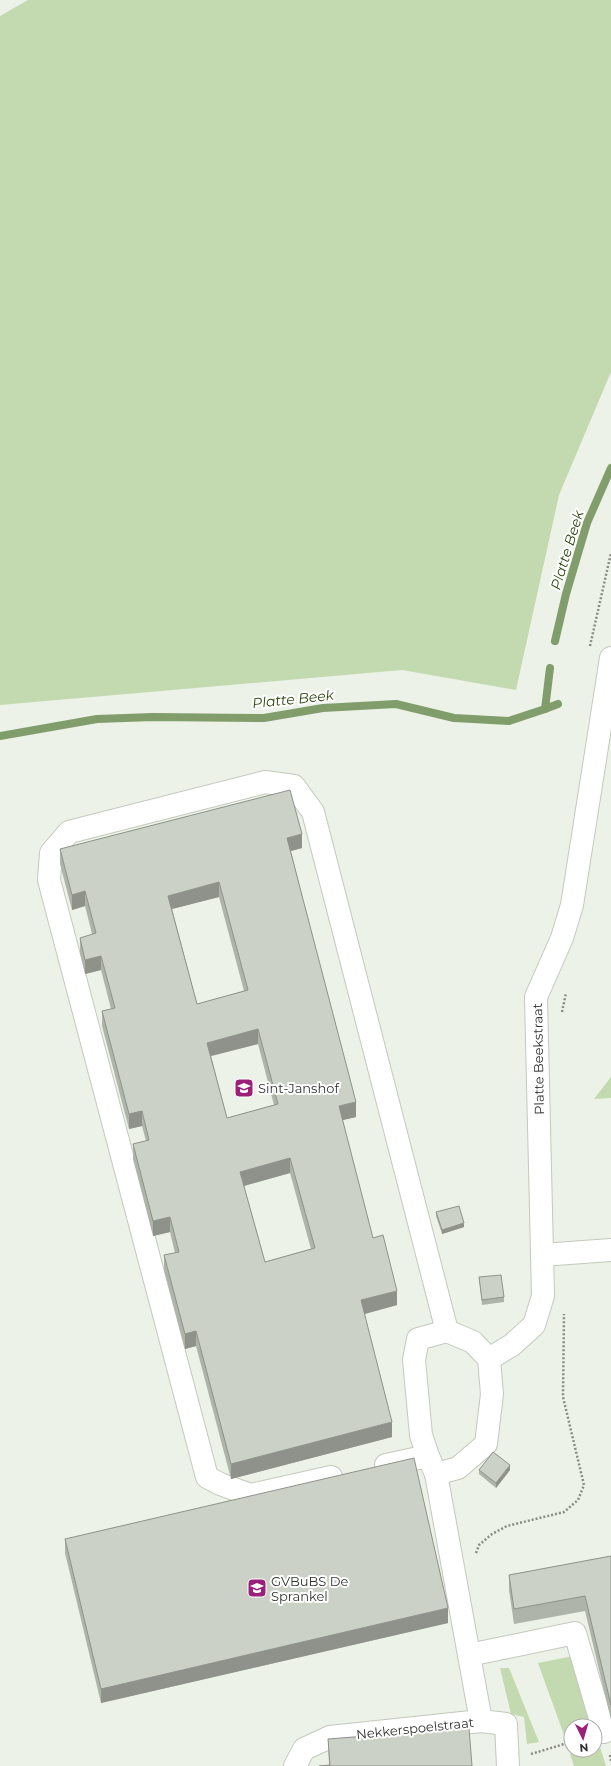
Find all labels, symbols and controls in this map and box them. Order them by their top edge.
water label: Platte Beek [546,507,588,592]
water label: Platte Beek [251,686,335,712]
street label: Platte Beekstraat [529,1003,547,1115]
school or university icon: Sint-Janshof [233,1077,255,1099]
place label: Sint-Janshof [258,1080,339,1096]
place label: GVBuBS De Sprankel [271,1573,348,1604]
school or university icon: GVBuBS De Sprankel [246,1577,268,1599]
street label: Nekkerspoelstraat [355,1714,475,1742]
north arrow [563,1718,603,1758]
text: N [579,1741,589,1755]

